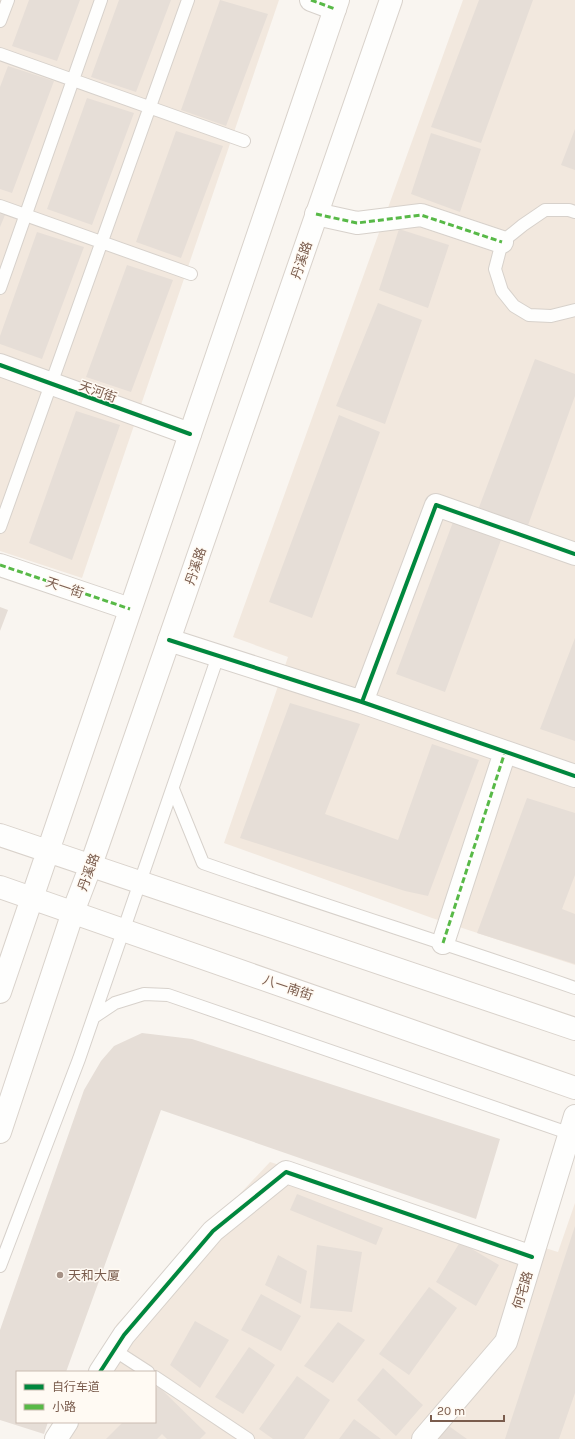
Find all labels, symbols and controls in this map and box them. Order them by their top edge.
street label: 丹溪路 [288,239,315,281]
street label: 天河街 [77,378,119,405]
street label: 丹溪路 [182,545,209,587]
street label: 天一街 [44,574,86,601]
street label: 丹溪路 [75,851,102,893]
street label: 八一南街 [261,972,315,1003]
place label: 天和大厦 [68,1268,120,1283]
street label: 何宅路 [510,1269,535,1311]
marker: 天和大厦 [55,1270,65,1280]
legend [16,1371,156,1423]
text: 自行车道 [52,1380,100,1394]
scale bar [431,1397,504,1423]
text: 小路 [52,1400,76,1414]
text: 20 m [437,1404,465,1418]

